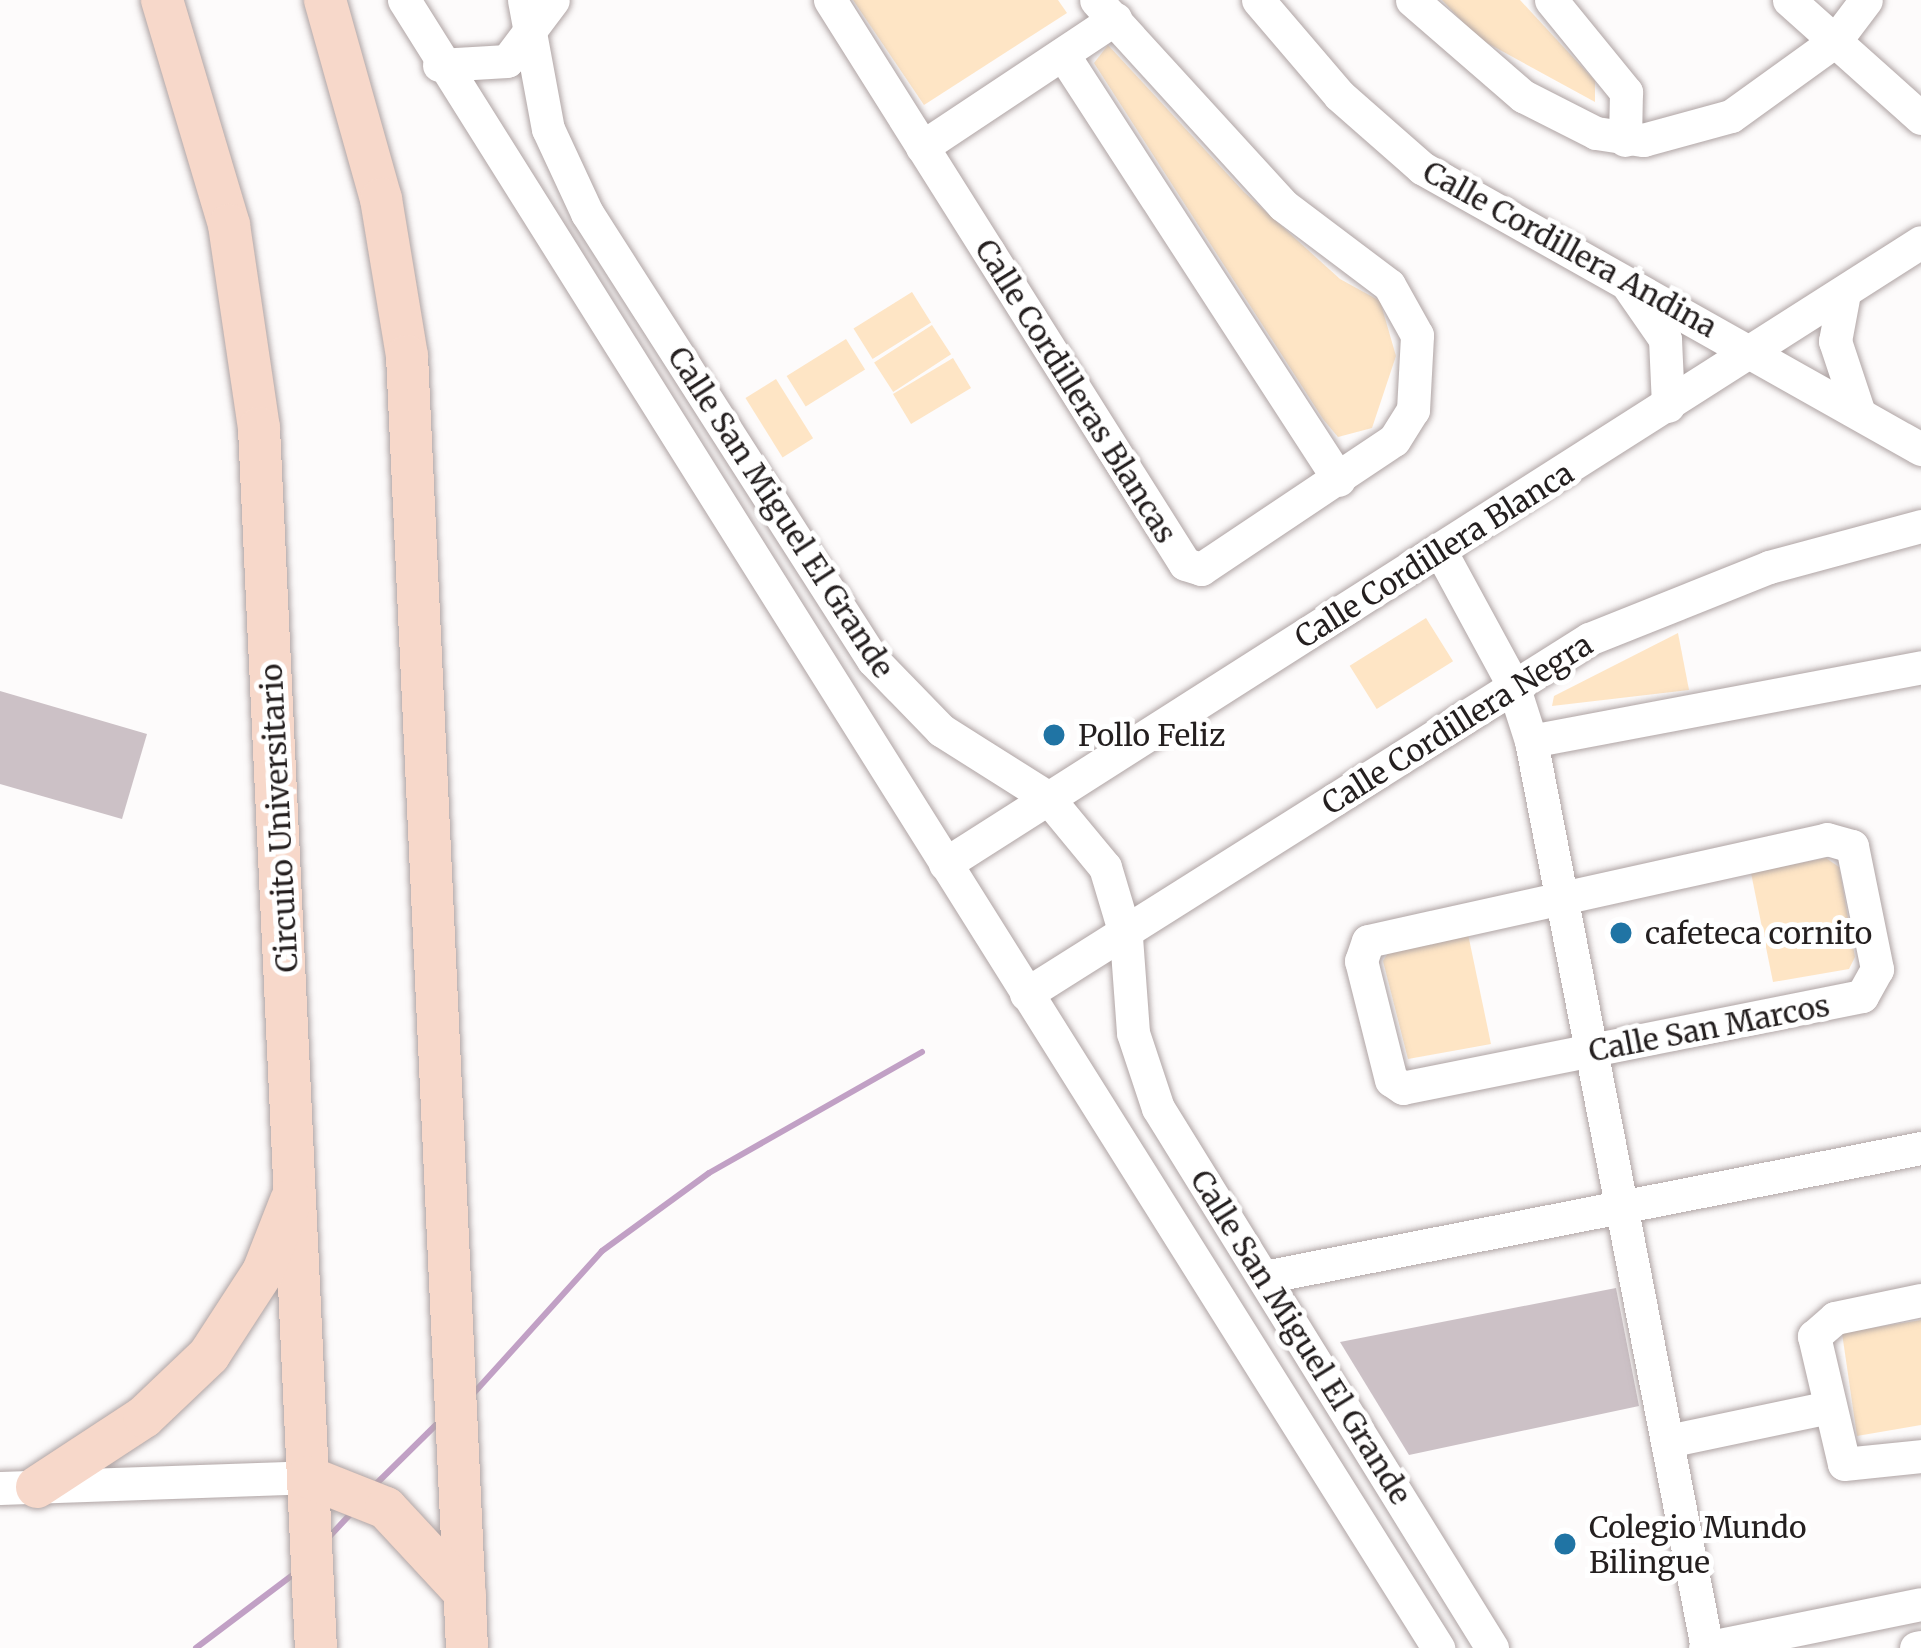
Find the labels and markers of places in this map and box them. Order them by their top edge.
place label: Pollo Feliz [1078,717,1225,753]
marker: Pollo Feliz [1041,722,1067,748]
place label: cafeteca cornito [1645,915,1872,951]
marker: cafeteca cornito [1608,920,1634,946]
place label: Colegio Mundo Bilingue [1589,1509,1806,1580]
marker: Colegio Mundo Bilingue [1552,1531,1578,1557]

